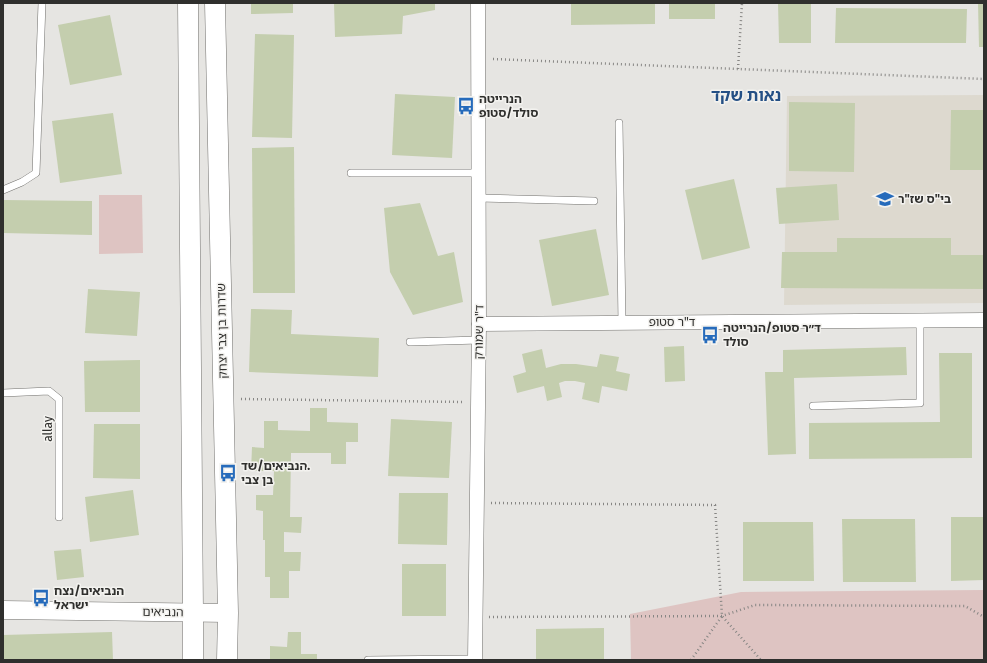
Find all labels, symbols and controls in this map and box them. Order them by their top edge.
district label: נאות שקד [711,86,781,105]
place label: הנרייטה סולד/סטופ [479,92,538,120]
bus stop icon: הנרייטה סולד/סטופ [456,96,476,116]
school or university icon: בי"ס שז"ר [875,189,895,209]
place label: בי"ס שז"ר [898,192,951,206]
street label: שדרות בן צבי יצחק [214,283,230,379]
street label: ד"ר שמורק [472,304,486,359]
street label: ד"ר סטופ [649,315,696,329]
place label: ד״ר סטופ/הנרייטה סולד [723,321,821,349]
bus stop icon: ד״ר סטופ/הנרייטה סולד [700,325,720,345]
street label: allay [41,416,55,442]
place label: הנביאים/שד. בן צבי [241,459,310,487]
bus stop icon: הנביאים/שד. בן צבי [218,463,238,483]
place label: הנביאים/נצח ישראל [54,584,124,612]
bus stop icon: הנביאים/נצח ישראל [31,588,51,608]
street label: הנביאים [142,605,184,619]

